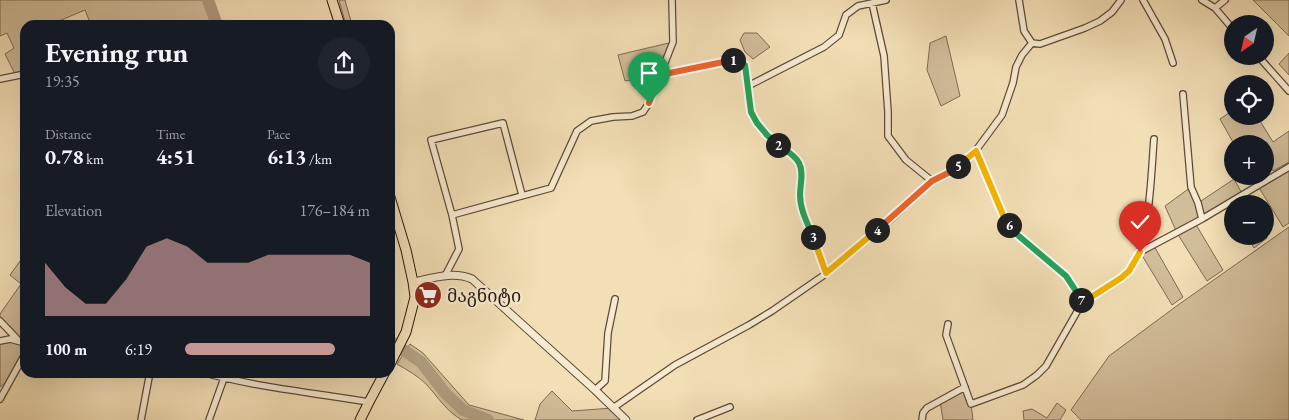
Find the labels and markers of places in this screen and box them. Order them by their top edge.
pin: 1 [720,48,746,72]
pin [628,52,670,103]
pin: 2 [766,132,790,158]
pin: 5 [946,154,970,178]
pin [1119,201,1161,252]
pin: 6 [996,212,1022,238]
pin: 4 [864,218,890,242]
pin: 3 [800,224,826,250]
supermarket icon: მაგნიტი [413,280,443,310]
place label: მაგნიტი [447,284,521,307]
pin: 7 [1068,288,1094,312]

